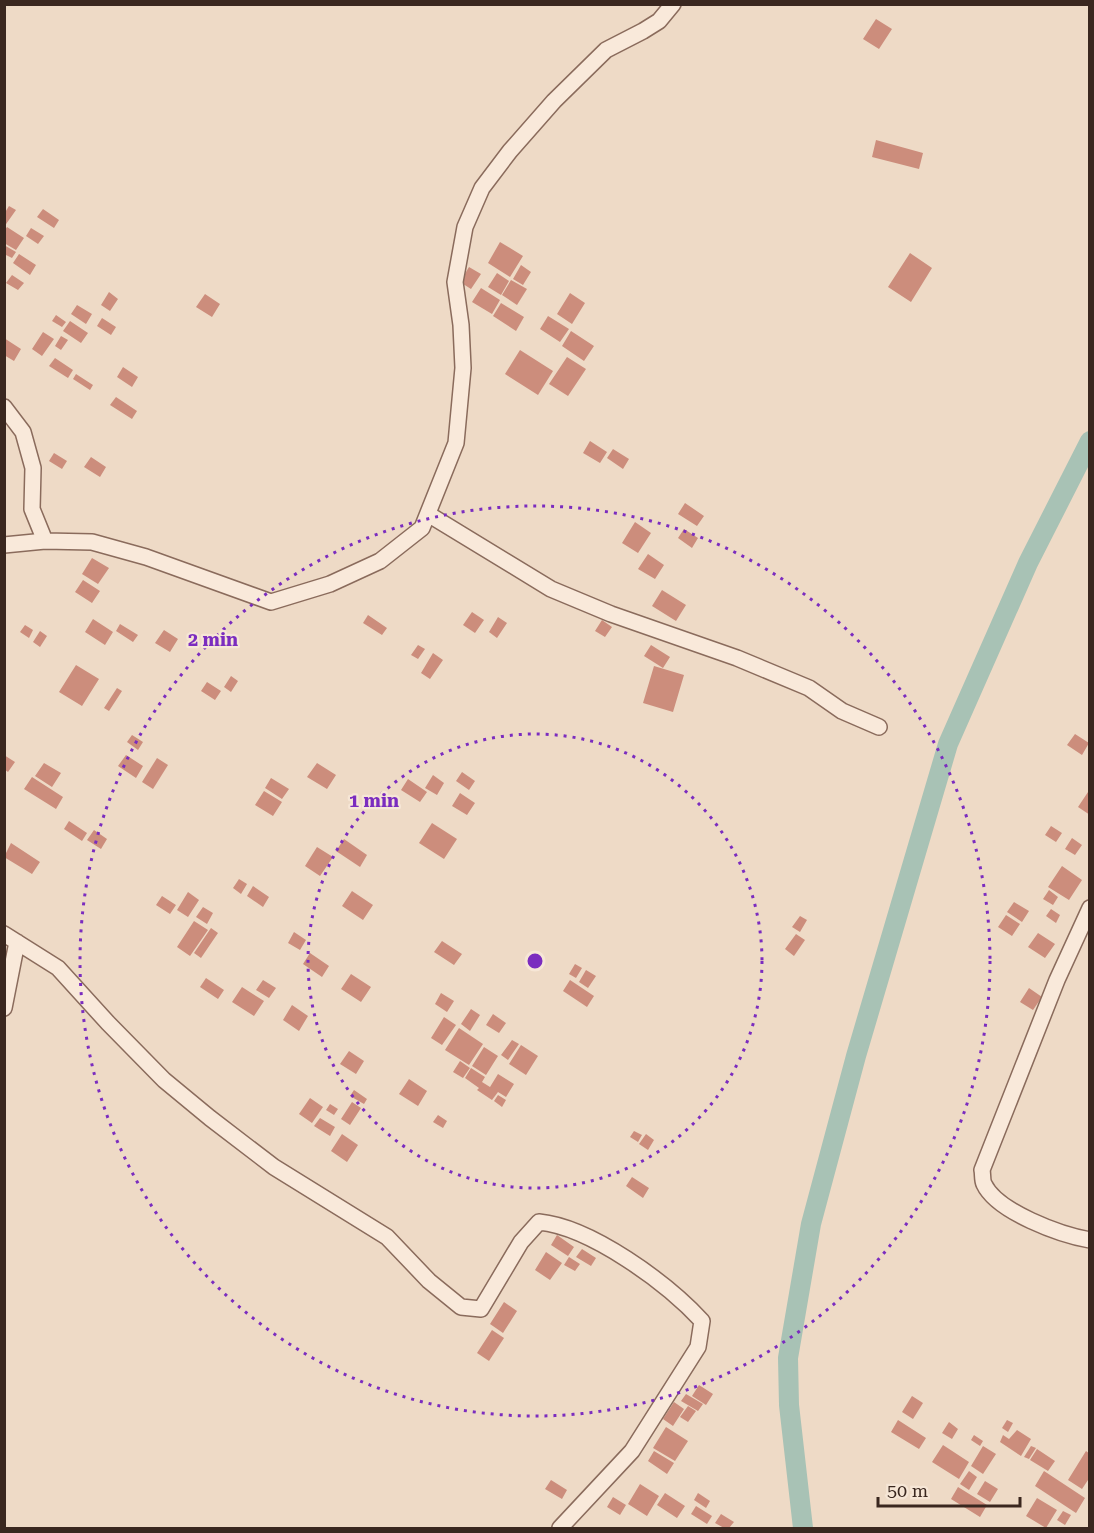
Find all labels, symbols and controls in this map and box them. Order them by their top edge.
text: 2 min [188,629,238,650]
text: 1 min [349,790,399,811]
centre of rings [525,951,545,971]
scale bar [878,1470,1020,1508]
text: 50 m [887,1480,928,1501]

